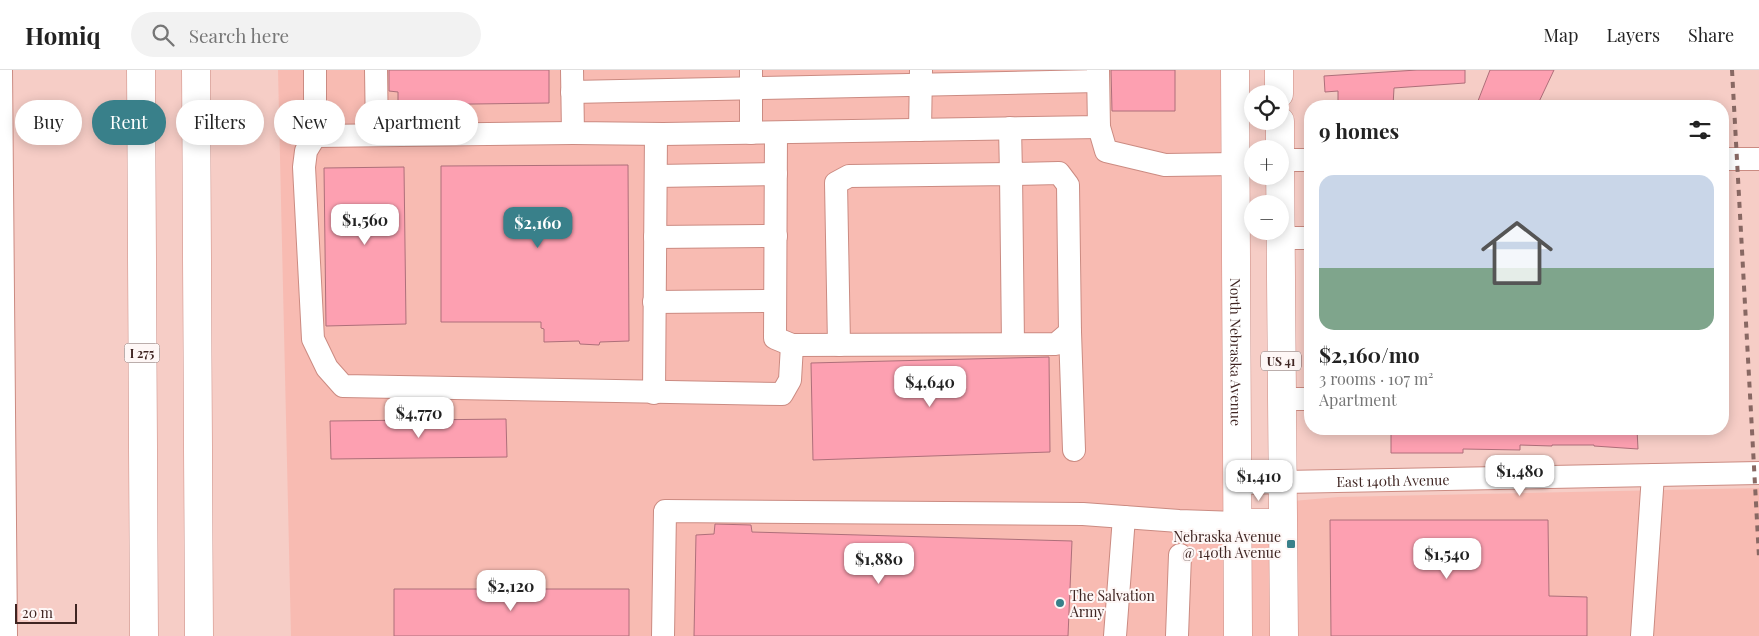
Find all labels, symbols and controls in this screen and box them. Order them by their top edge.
search box [131,12,481,57]
text: Homiq [25,19,101,51]
icon: search [149,21,177,49]
text: Search here [189,22,289,48]
text: Map [1543,23,1578,47]
text: Layers [1606,23,1660,47]
text: Share [1688,23,1734,47]
map controls [1244,85,1289,240]
button: locate [1244,85,1289,130]
chip: Buy [15,100,82,145]
chip: Rent [92,100,166,145]
chip: Filters [176,100,264,145]
chip: New [274,100,345,145]
chip: Apartment [355,100,478,145]
text: 9 homes [1319,116,1399,144]
icon: filters [1686,116,1714,144]
button: + [1244,140,1289,185]
button: − [1244,195,1289,240]
pin: $1,560 [324,204,406,246]
pin: $2,160 [497,206,579,249]
icon: home [1472,208,1562,298]
text: $1,560 [342,209,388,230]
text: $2,160 [514,212,562,233]
street label: North Nebraska Avenue [1227,278,1246,426]
text: $2,160/mo [1319,340,1420,368]
road number: I 275 [124,344,160,362]
road number: US 41 [1261,352,1301,370]
pin: $4,640 [889,366,971,408]
text: 3 rooms · 107 m² [1319,368,1434,389]
text: $4,640 [905,371,955,392]
text: Apartment [1319,389,1397,410]
pin: $4,770 [378,396,460,439]
text: $4,770 [396,402,442,423]
pin: $1,480 [1479,454,1561,497]
pin: $1,410 [1218,460,1300,502]
text: $1,480 [1496,460,1544,481]
text: $1,410 [1237,465,1281,486]
street label: East 140th Avenue [1336,469,1450,491]
place label: Nebraska Avenue @ 140th Avenue [1173,527,1281,562]
marker: Nebraska Avenue @ 140th Avenue [1285,538,1297,550]
pin: $1,540 [1406,538,1488,580]
pin: $1,880 [838,542,920,585]
text: $1,540 [1424,543,1470,564]
text: $1,880 [855,548,903,569]
pin: $2,120 [470,570,552,612]
text: $2,120 [488,575,534,596]
place label: The Salvation Army [1069,586,1155,621]
marker: The Salvation Army [1054,597,1066,609]
scale bar [15,601,78,624]
text: 20 m [22,603,53,622]

